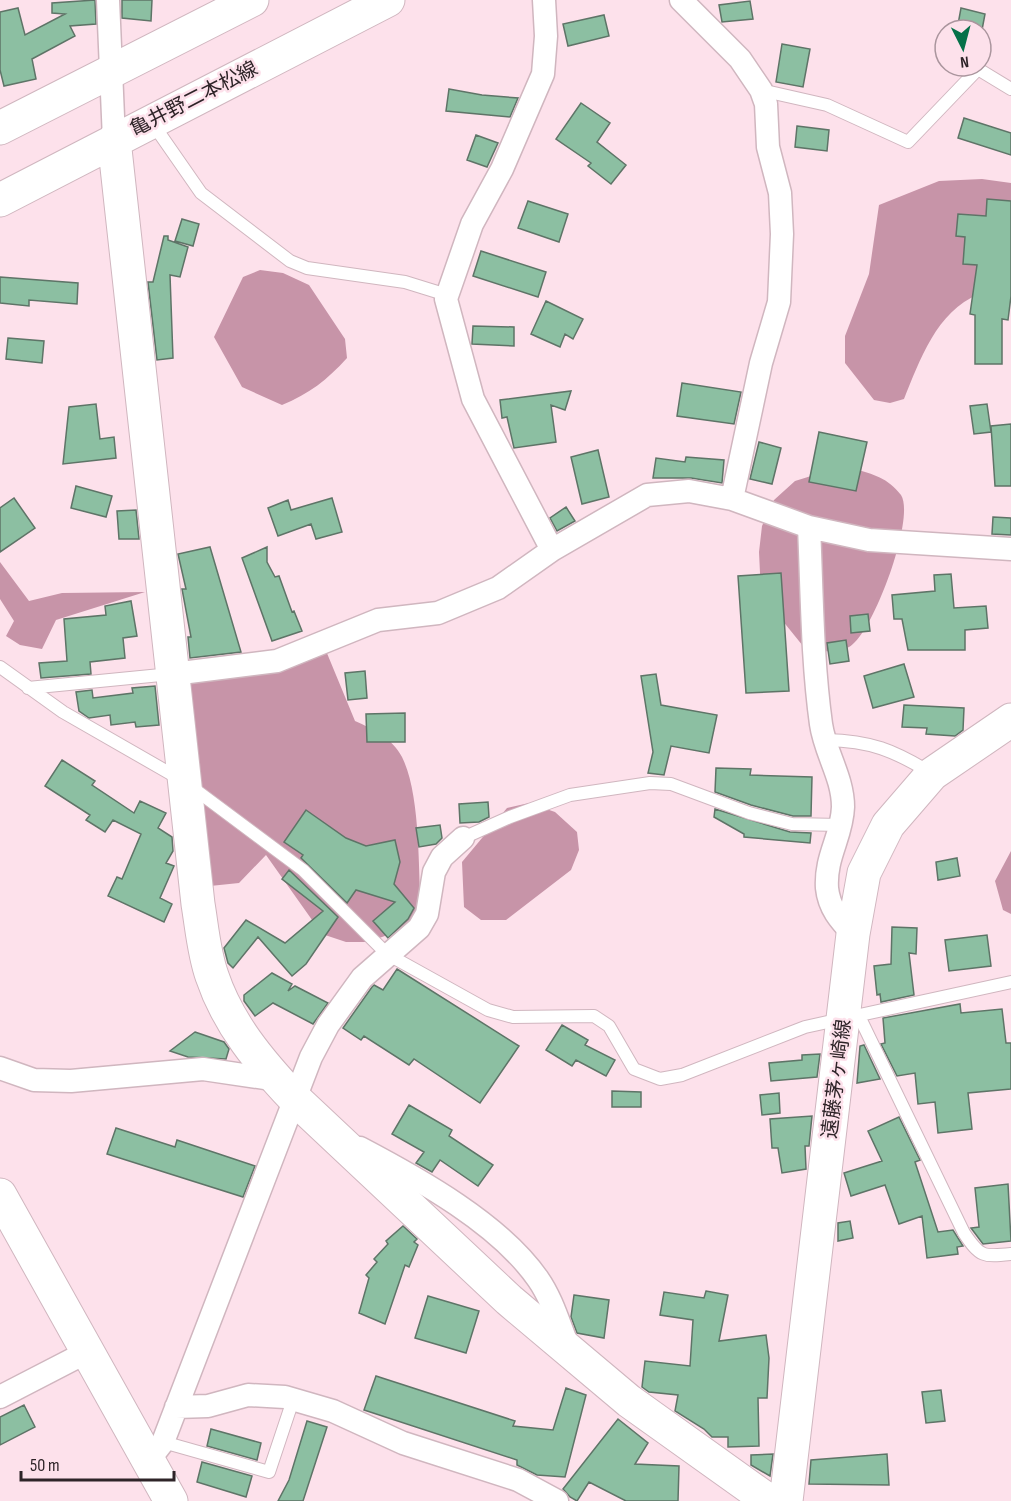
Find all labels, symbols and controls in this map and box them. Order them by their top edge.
north arrow [933,18,993,78]
text: N [959,52,970,71]
street label: 亀井野二本松線 [126,57,262,141]
street label: 遠藤茅ヶ崎線 [818,1018,856,1140]
scale bar [21,1444,174,1482]
text: 50 m [30,1455,60,1476]

